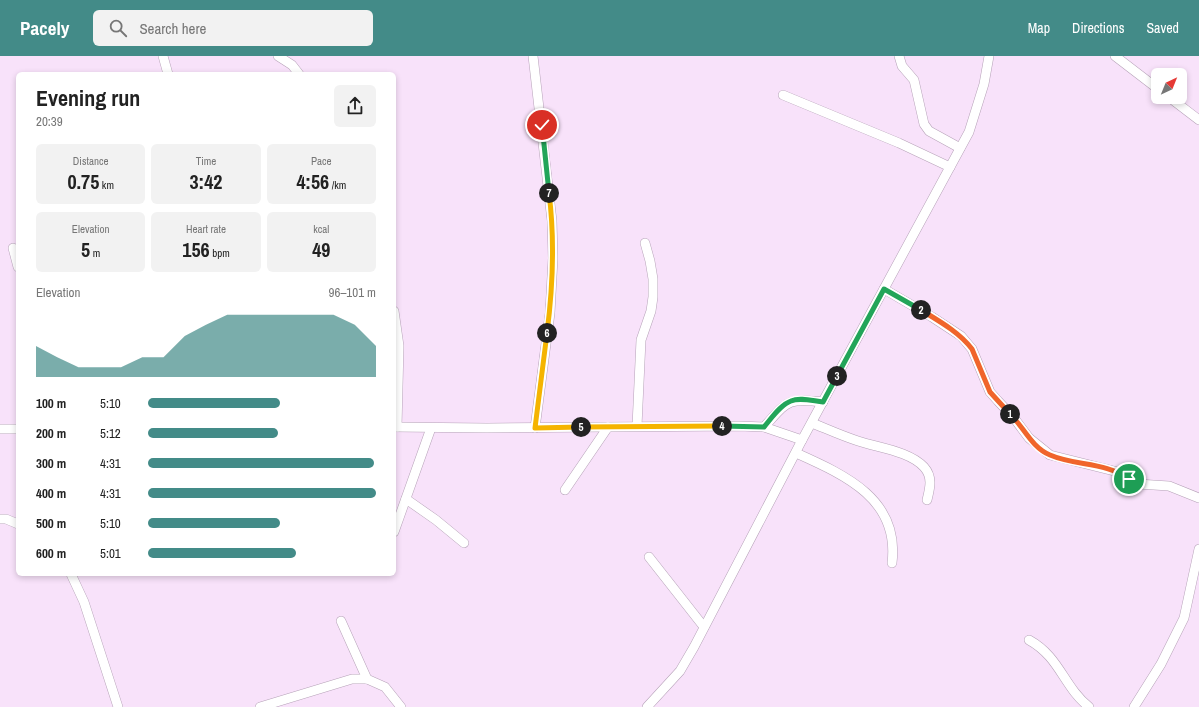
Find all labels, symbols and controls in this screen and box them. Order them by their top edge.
search box [93,10,373,46]
text: Pacely [20,15,69,41]
icon: search [107,17,129,39]
text: Search here [139,18,206,39]
text: Map [1028,19,1050,37]
text: Directions [1072,19,1124,37]
text: Saved [1146,19,1179,37]
north arrow [1151,68,1187,104]
map controls [1151,68,1187,104]
text: Evening run [36,83,140,113]
button: share [334,85,376,127]
pin [525,108,559,142]
text: 20:39 [36,113,63,130]
icon: check [531,114,553,136]
text: Distance [73,154,108,168]
text: Time [196,154,216,168]
text: Pace [311,154,332,168]
text: 0.75 [67,168,99,195]
text: 3:42 [190,168,222,195]
text: 4:56 [296,168,329,195]
text: km [99,178,114,192]
text: /km [329,178,346,192]
pin: 7 [539,183,559,203]
text: 7 [546,186,552,200]
text: Elevation [72,222,109,236]
text: Heart rate [186,222,226,236]
text: kcal [313,222,329,236]
text: 5 [81,236,90,263]
text: 156 [182,236,210,263]
text: 49 [312,236,330,263]
text: m [90,246,100,260]
text: bpm [210,246,230,260]
text: Elevation [36,284,80,301]
text: 96–101 m [329,284,376,301]
pin: 2 [911,300,931,320]
text: 2 [918,303,924,317]
pin: 6 [537,323,557,343]
text: 6 [544,326,550,340]
pin: 3 [827,366,847,386]
text: 3 [834,369,840,383]
text: 100 m [36,395,66,412]
text: 5:10 [100,395,121,412]
pin: 1 [1000,404,1020,424]
text: 1 [1007,407,1013,421]
pin: 4 [712,416,732,436]
pin: 5 [571,417,591,437]
text: 4 [719,419,725,433]
text: 5 [578,420,584,434]
text: 200 m [36,425,66,442]
text: 5:12 [100,425,121,442]
text: 300 m [36,455,66,472]
text: 4:31 [100,455,121,472]
pin [1112,462,1146,496]
icon: arrive [1118,468,1140,490]
text: 400 m [36,485,66,502]
text: 4:31 [100,485,121,502]
text: 500 m [36,515,66,532]
text: 5:10 [100,515,121,532]
text: 600 m [36,545,66,562]
text: 5:01 [100,545,121,562]

